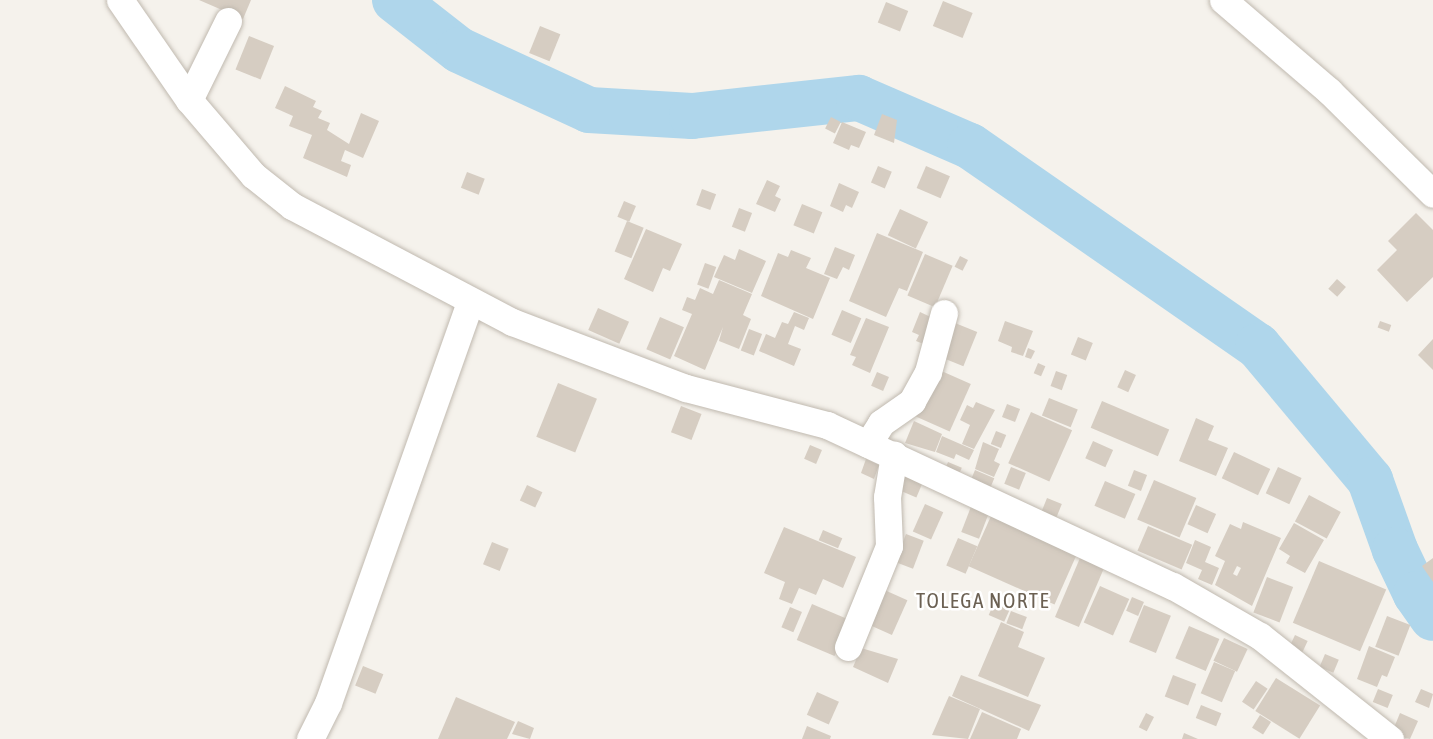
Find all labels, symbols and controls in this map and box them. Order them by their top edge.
district label: TOLEGA NORTE [916,587,1050,613]

